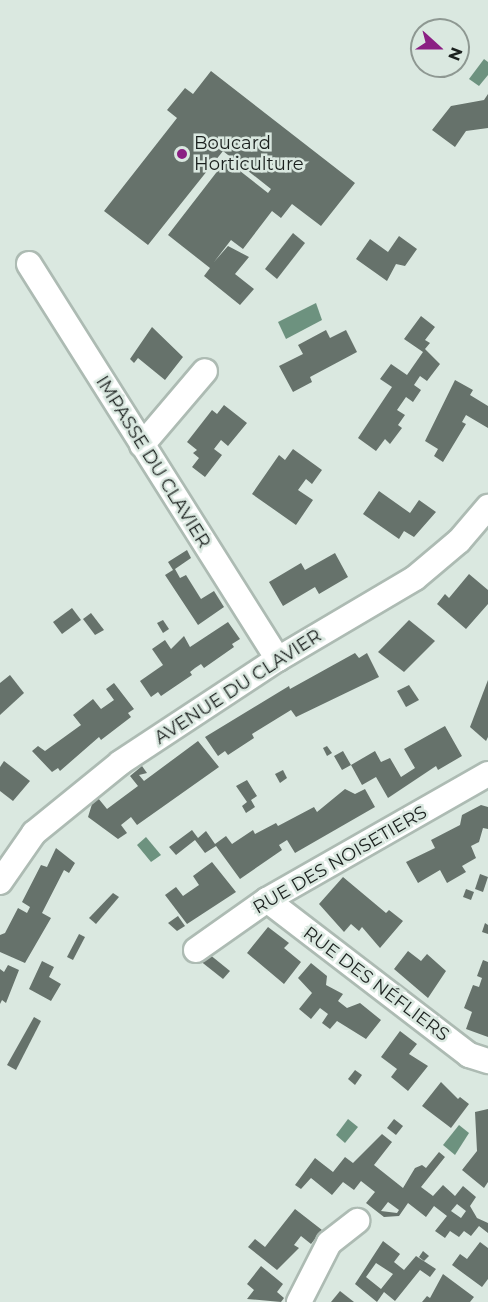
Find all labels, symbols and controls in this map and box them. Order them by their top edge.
north arrow [410,18,470,78]
text: N [444,44,467,63]
place label: Boucard Horticulture [194,133,304,176]
marker: Boucard Horticulture [175,147,189,161]
street label: IMPASSE DU CLAVIER [91,372,215,552]
street label: AVENUE DU CLAVIER [151,625,325,749]
street label: RUE DES NOISETIERS [249,801,431,919]
street label: RUE DES NÉFLIERS [299,922,453,1046]

